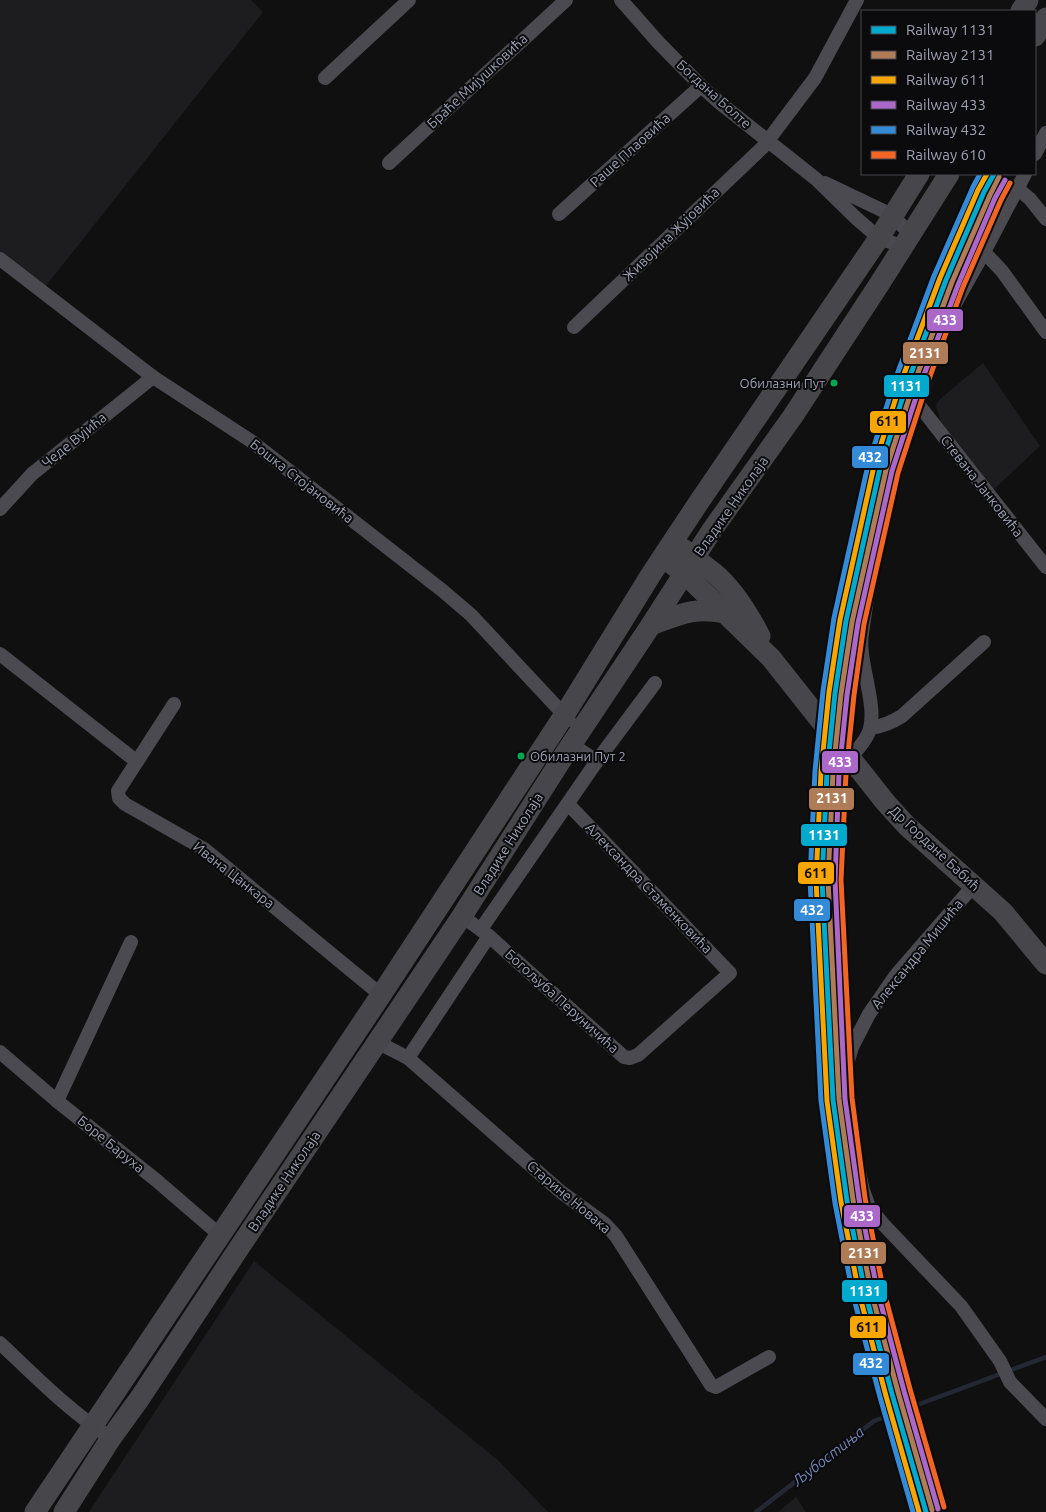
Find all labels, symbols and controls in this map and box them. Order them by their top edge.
legend [861,10,1036,175]
text: Railway 1131 [906,21,994,38]
street label: Браће Мијушковића [424,30,530,132]
text: Railway 2131 [906,46,994,63]
street label: Богдана Болте [673,56,755,132]
text: Railway 611 [906,71,986,88]
text: Railway 433 [906,96,986,113]
street label: Раше Плаовића [587,110,673,190]
text: Railway 432 [906,121,986,138]
text: Railway 610 [906,146,986,163]
street label: Живојина Жујовића [619,184,723,284]
line badge: 433 [926,308,964,332]
text: 433 [933,312,957,328]
line badge: 2131 [902,341,949,365]
text: 2131 [909,345,941,361]
line badge: 1131 [883,374,930,398]
place label: Обилазни Пут [740,376,825,390]
marker: Обилазни Пут [829,378,839,388]
text: 1131 [890,378,922,394]
street label: Чеде Вујића [39,409,109,471]
line badge: 611 [869,410,907,434]
text: 611 [876,413,900,429]
street label: Стевана Јанковића [937,432,1027,540]
street label: Бошка Стојановића [247,436,357,526]
line badge: 432 [851,445,889,469]
text: 432 [858,449,882,465]
street label: Владике Николаја [691,453,771,559]
place label: Обилазни Пут 2 [530,749,626,763]
line badge: 433 [821,750,859,774]
marker: Обилазни Пут 2 [516,751,526,761]
text: 433 [828,754,852,770]
line badge: 2131 [808,787,855,811]
street label: Владике Николаја [470,790,546,898]
text: 2131 [816,790,848,806]
street label: Др Гордане Бабић [886,802,984,894]
street label: Александра Стаменковића [582,819,716,957]
line badge: 1131 [800,823,848,847]
text: 1131 [808,827,840,843]
street label: Ивана Цанкара [190,838,278,912]
line badge: 611 [797,861,835,885]
text: 611 [804,865,828,881]
street label: Александра Мишића [868,896,966,1012]
line badge: 432 [793,898,831,922]
text: 432 [800,902,824,918]
street label: Богољуба Перуничића [502,946,622,1056]
street label: Боре Баруха [74,1112,148,1176]
street label: Владике Николаја [244,1128,324,1234]
street label: Старине Новака [524,1157,614,1237]
line badge: 433 [843,1204,881,1228]
text: 433 [850,1208,874,1224]
line badge: 2131 [840,1241,887,1265]
text: 2131 [848,1245,880,1261]
line badge: 1131 [841,1279,888,1303]
text: 1131 [849,1283,881,1299]
line badge: 611 [849,1315,887,1339]
text: 611 [856,1319,880,1335]
line badge: 432 [852,1352,890,1376]
text: 432 [859,1355,883,1371]
water label: Љубостиња [788,1423,867,1490]

